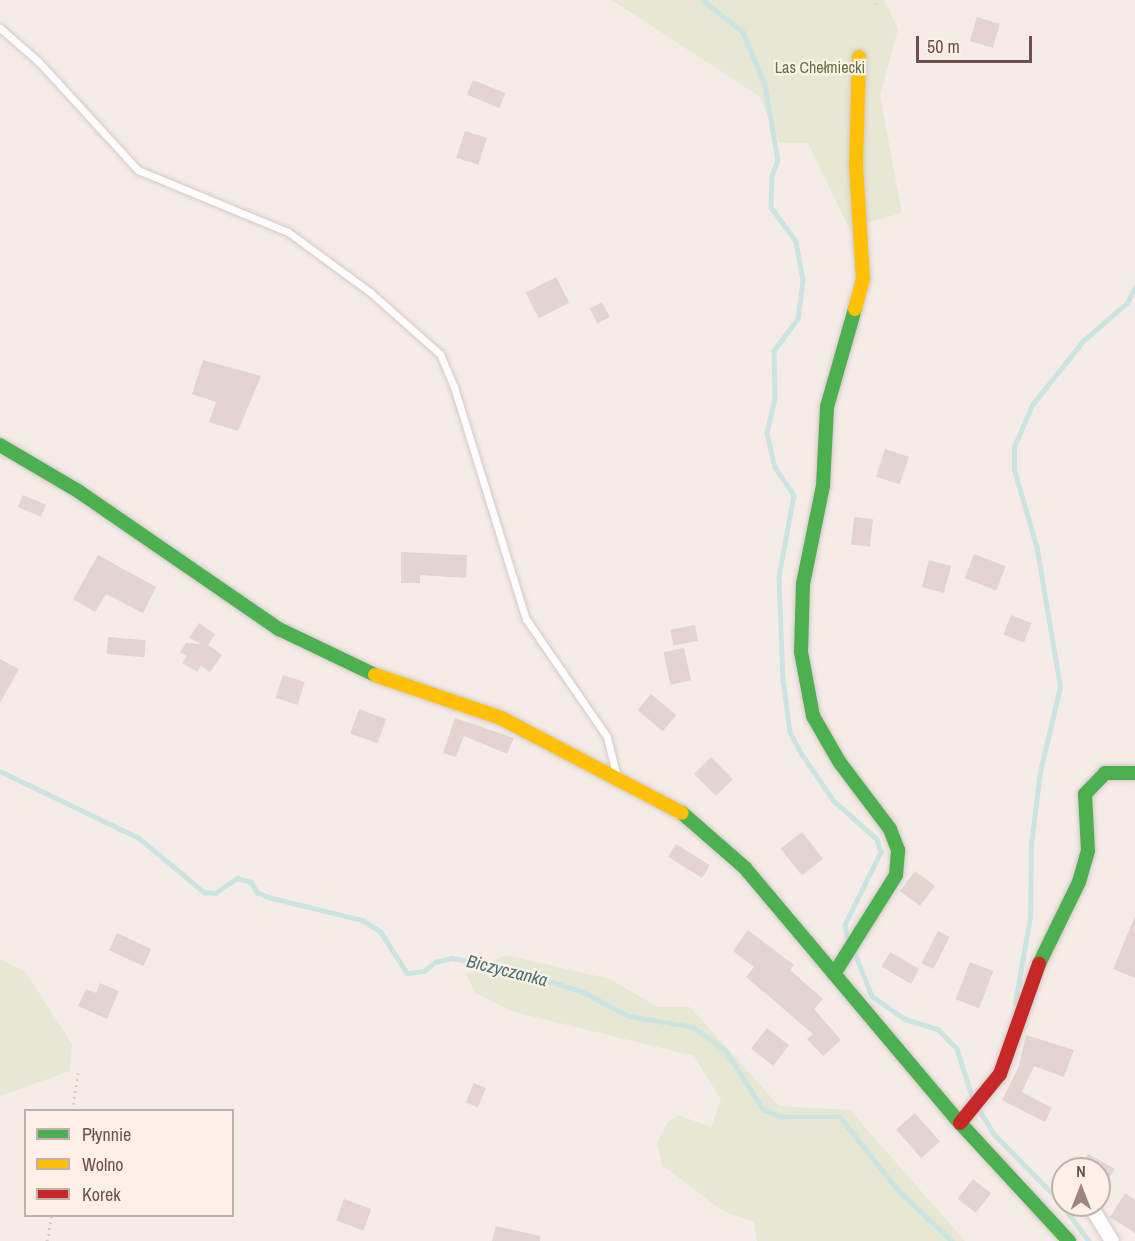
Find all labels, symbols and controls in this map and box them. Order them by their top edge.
scale bar [919,24,1034,62]
text: 50 m [927,34,960,59]
park label: Las Chełmiecki [775,57,865,77]
water label: Biczyczanka [464,950,550,992]
legend [24,1109,234,1217]
text: Płynnie [82,1122,131,1147]
text: Wolno [82,1152,124,1177]
north arrow [1051,1157,1111,1217]
text: N [1076,1160,1086,1182]
text: Korek [82,1182,121,1207]

